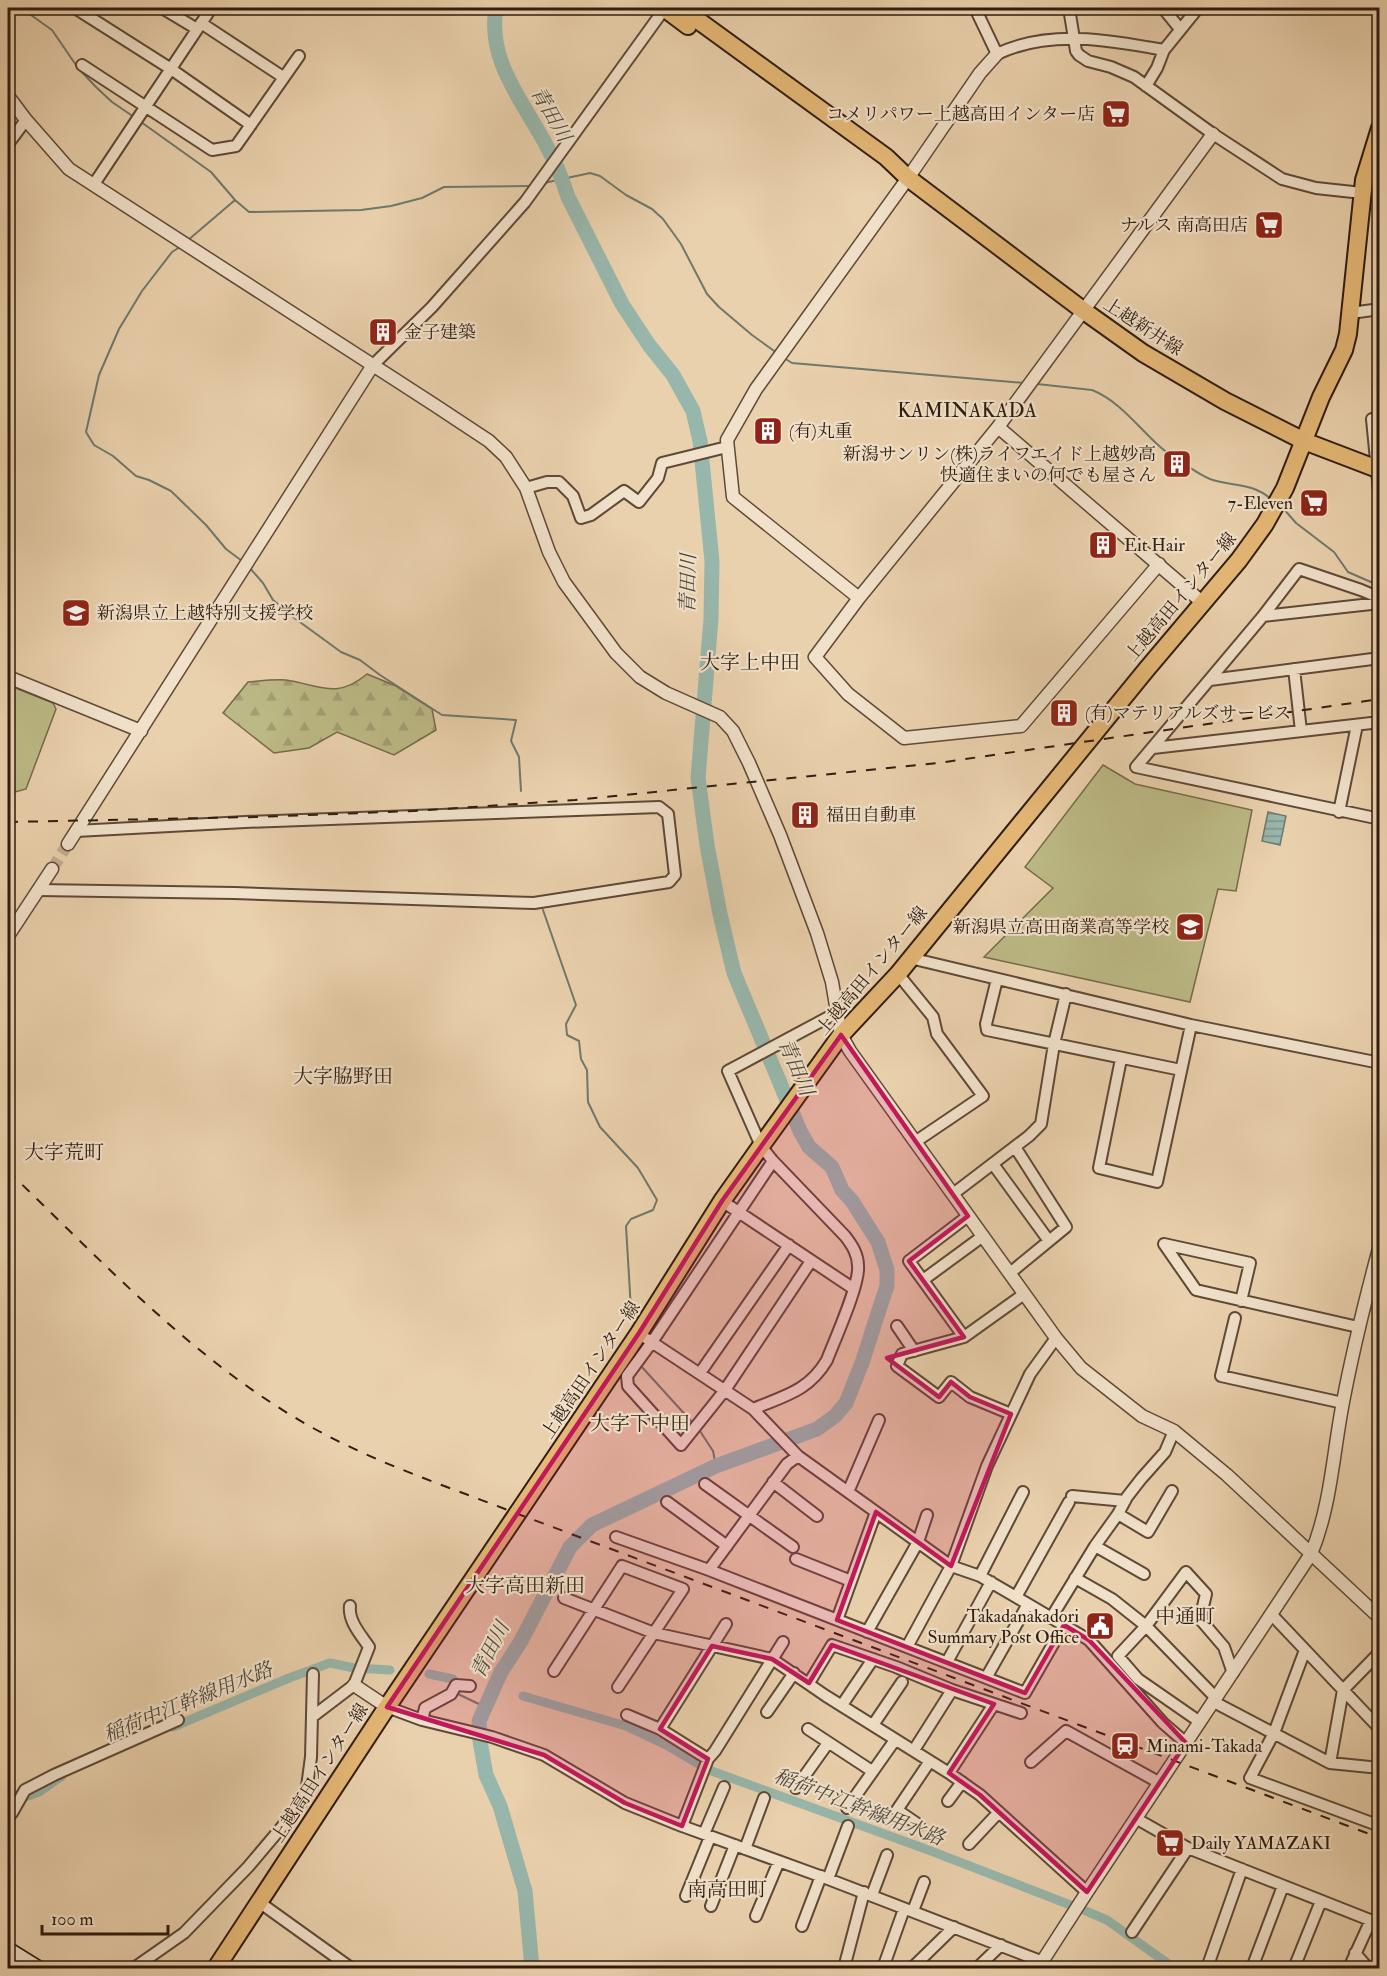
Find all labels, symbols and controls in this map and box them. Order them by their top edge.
water label: 青田川 [525,82,578,148]
supermarket icon: コメリパワー上越高田インター店 [1100,98,1132,130]
place label: コメリパワー上越高田インター店 [826,103,1095,126]
supermarket icon: ナルス 南高田店 [1253,209,1285,241]
place label: ナルス 南高田店 [1120,214,1248,237]
street label: 上越新井線 [1099,293,1187,361]
building icon: 金子建築 [367,316,399,348]
place label: 金子建築 [404,321,476,344]
district label: KAMINAKADA [897,398,1037,423]
building icon: (有)丸重 [752,415,784,447]
place label: (有)丸重 [789,420,853,443]
place label: 新潟サンリン(株)ライフエイド上越妙高 快適住まいの何でも屋さん [843,443,1156,487]
building icon: 新潟サンリン(株)ライフエイド上越妙高 快適住まいの何でも屋さん [1161,448,1193,480]
supermarket icon: 7-Eleven [1298,487,1330,519]
place label: 7-Eleven [1228,492,1293,515]
street label: 上越高田インター線 [1120,528,1242,666]
building icon: Eit Hair [1087,529,1119,561]
place label: Eit Hair [1124,534,1185,557]
water label: 青田川 [675,552,701,614]
school or university icon: 新潟県立上越特別支援学校 [60,597,92,629]
place label: 新潟県立上越特別支援学校 [97,602,313,625]
district label: 大字上中田 [700,650,800,675]
building icon: (有)マテリアルズサービス [1048,697,1080,729]
place label: (有)マテリアルズサービス [1085,702,1291,725]
building icon: 福田自動車 [789,799,821,831]
place label: 福田自動車 [826,804,916,827]
street label: 上越高田インター線 [811,902,933,1040]
school or university icon: 新潟県立高田商業高等学校 [1174,911,1206,943]
place label: 新潟県立高田商業高等学校 [953,916,1169,939]
water label: 青田川 [773,1035,820,1101]
district label: 大字脇野田 [293,1064,393,1089]
district label: 大字荒町 [24,1140,104,1165]
street label: 上越高田インター線 [536,1297,646,1443]
district label: 大字下中田 [590,1411,690,1436]
district label: 大字高田新田 [465,1573,585,1598]
district label: 中通町 [1155,1604,1215,1629]
place label: Takadanakadori Summary Post Office [928,1605,1079,1649]
public building icon: Takadanakadori Summary Post Office [1084,1610,1116,1642]
water label: 青田川 [465,1616,516,1682]
water label: 稲荷中江幹線用水路 [100,1656,278,1747]
street label: 上越高田インター線 [266,1699,374,1847]
station icon: Minami-Takada [1109,1730,1141,1762]
place label: Minami-Takada [1146,1735,1263,1758]
water label: 稲荷中江幹線用水路 [770,1763,949,1852]
supermarket icon: Daily YAMAZAKI [1154,1827,1186,1859]
place label: Daily YAMAZAKI [1191,1832,1331,1855]
district label: 南高田町 [687,1877,767,1902]
scale bar [42,1898,168,1936]
text: 100 m [51,1908,94,1931]

